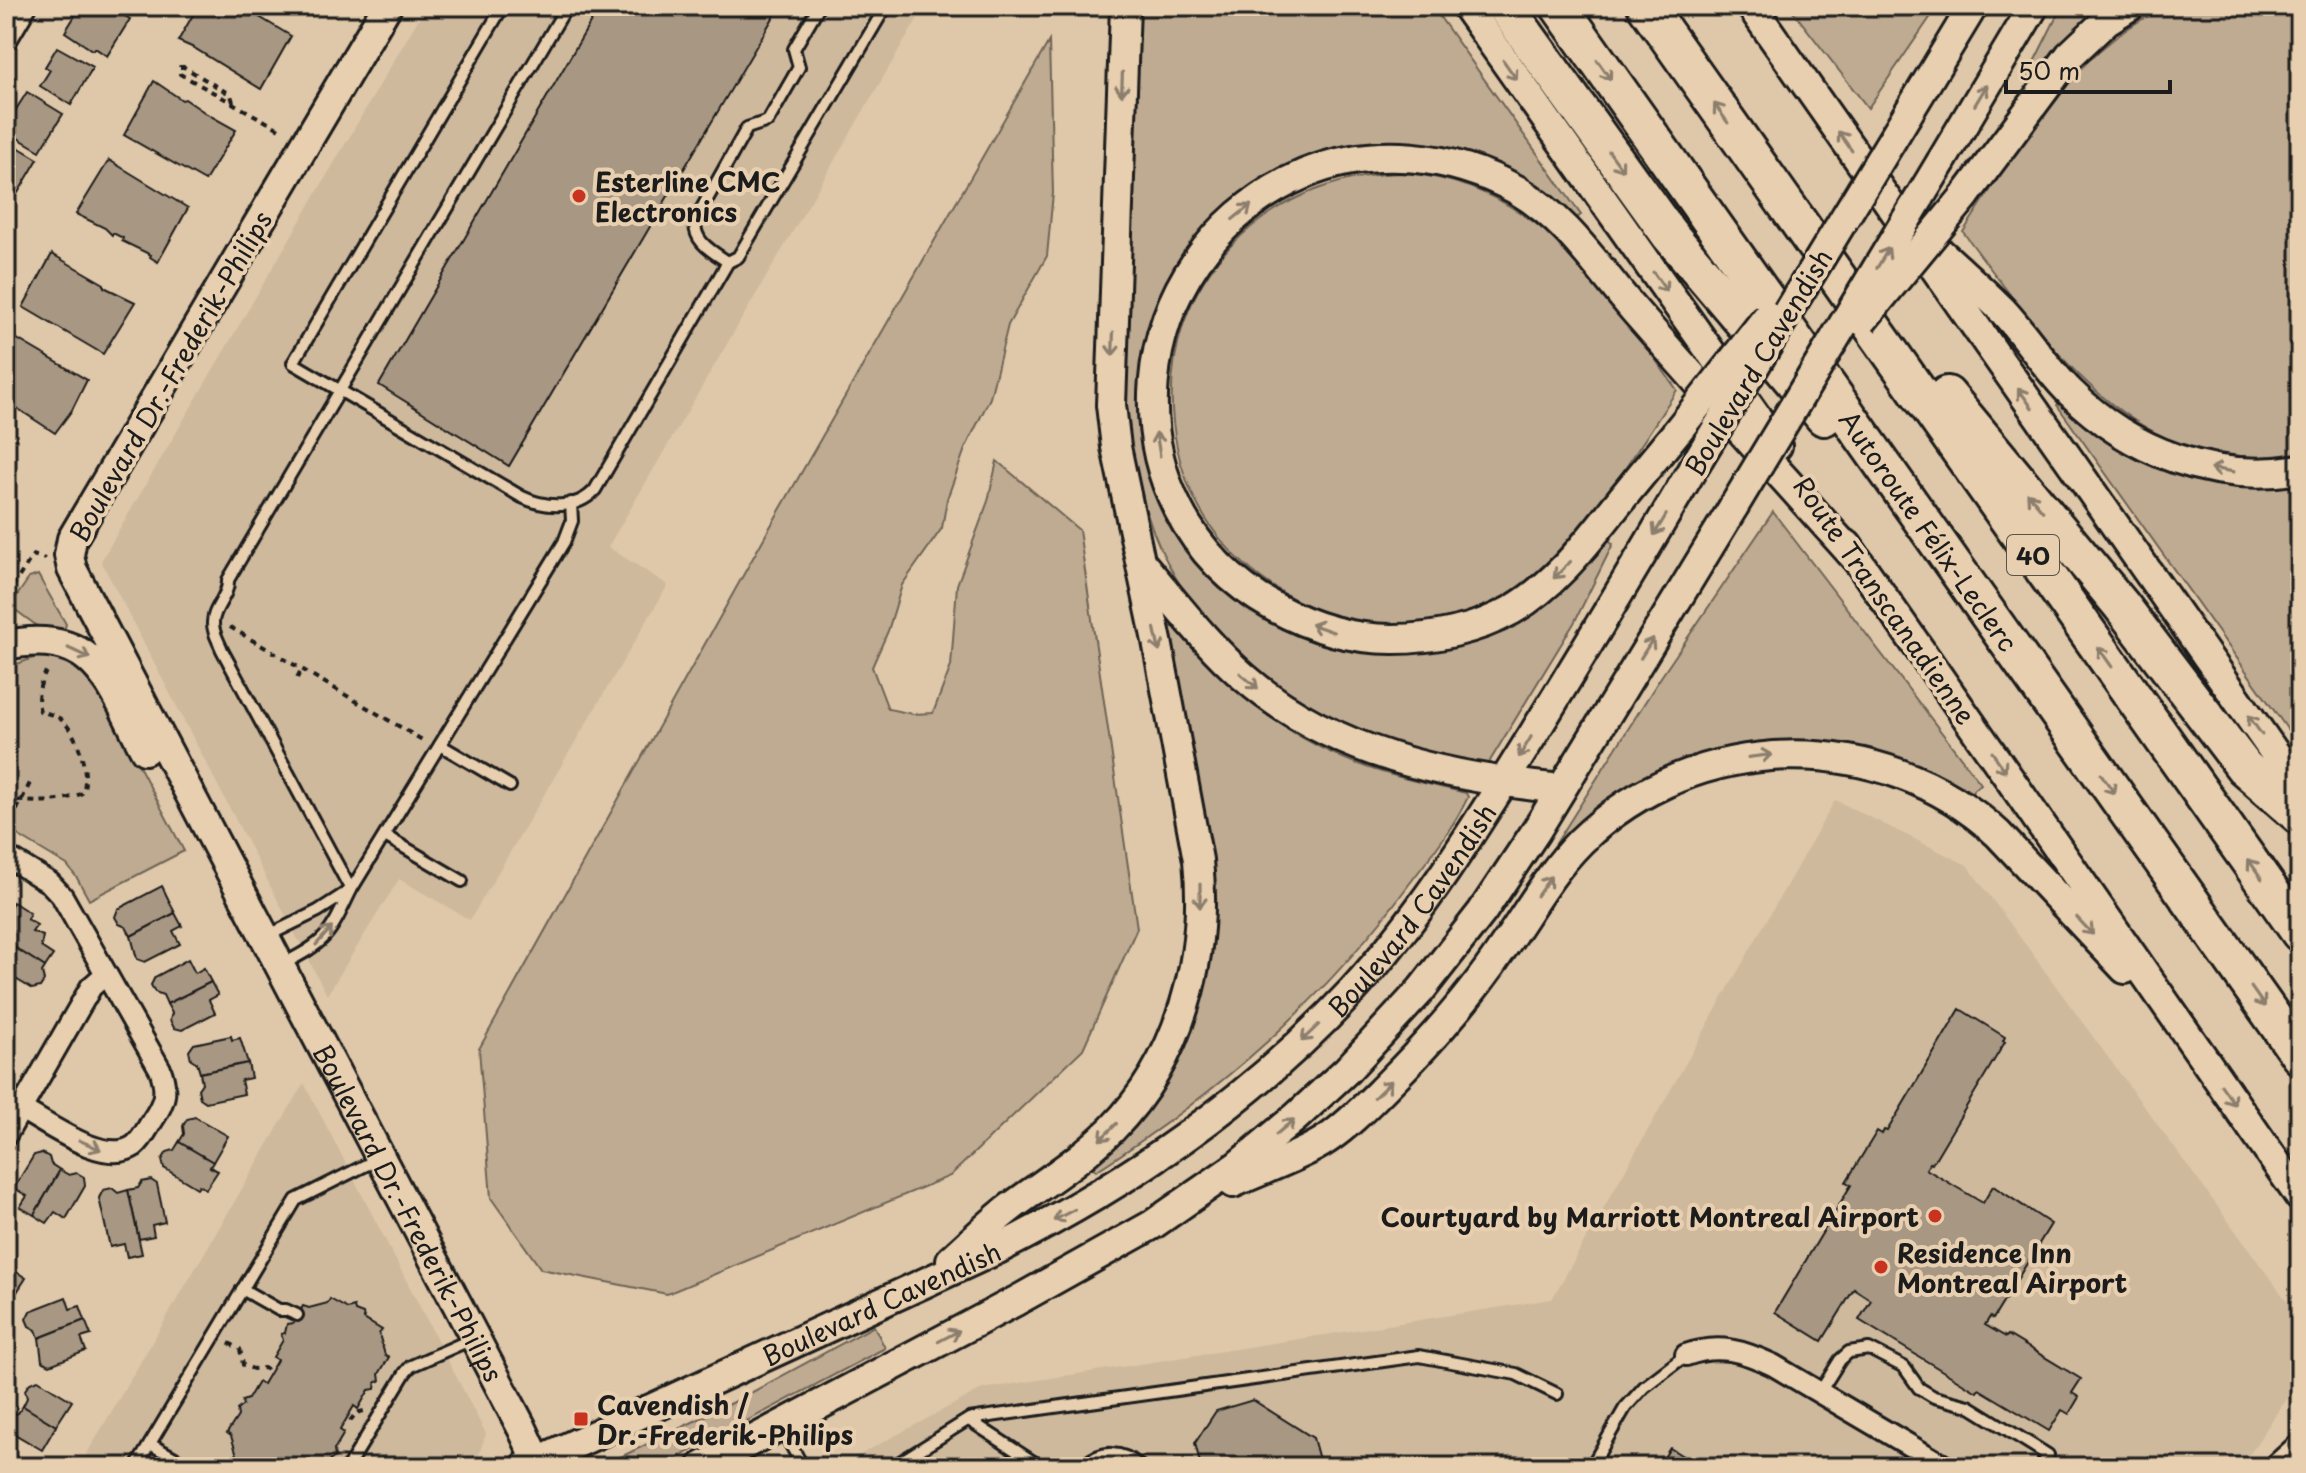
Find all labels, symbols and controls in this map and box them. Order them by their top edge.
scale bar [2006,44,2170,94]
text: 50 m [2018,52,2080,88]
one-way arrow [1596,58,1612,80]
one-way arrow [1501,59,1518,80]
one-way arrow [1114,70,1129,97]
one-way arrow [1973,84,1989,107]
one-way arrow [1713,103,1730,125]
one-way arrow [1837,131,1853,153]
one-way arrow [1608,149,1624,171]
place label: Esterline CMC Electronics [595,162,780,231]
marker: Esterline CMC Electronics [570,187,588,205]
street label: Boulevard Dr.-Frederik-Philips [59,203,281,549]
one-way arrow [1231,203,1252,221]
street label: Boulevard Cavendish [1675,241,1841,483]
one-way arrow [1875,247,1891,270]
one-way arrow [1652,271,1668,293]
one-way arrow [1105,330,1120,357]
one-way arrow [2016,388,2033,410]
street label: Autoroute Félix-Leclerc [1830,402,2028,659]
one-way arrow [1150,431,1165,457]
one-way arrow [2210,461,2236,476]
street label: Route Transcanadienne [1784,468,1986,732]
one-way arrow [2026,492,2044,513]
one-way arrow [1652,513,1668,536]
road number: 40 [2007,535,2059,575]
one-way arrow [1552,561,1572,580]
one-way arrow [1310,619,1335,634]
one-way arrow [1150,627,1165,652]
one-way arrow [1639,637,1655,660]
one-way arrow [66,646,90,661]
one-way arrow [2097,647,2114,668]
one-way arrow [1238,671,1258,689]
one-way arrow [2247,714,2263,736]
one-way arrow [1517,735,1533,758]
one-way arrow [1746,749,1773,764]
one-way arrow [1991,750,2007,772]
one-way arrow [2100,773,2116,795]
street label: Boulevard Cavendish [1318,795,1505,1025]
one-way arrow [2247,859,2263,881]
one-way arrow [1536,875,1552,897]
one-way arrow [1192,882,1208,909]
one-way arrow [2075,916,2093,936]
one-way arrow [314,926,333,947]
one-way arrow [2250,985,2266,1007]
one-way arrow [1301,1023,1320,1042]
street label: Boulevard Dr.-Frederik-Philips [304,1037,514,1388]
one-way arrow [1373,1080,1392,1099]
one-way arrow [2220,1083,2236,1105]
one-way arrow [1274,1118,1294,1136]
one-way arrow [1099,1122,1118,1142]
one-way arrow [78,1138,102,1153]
place label: Courtyard by Marriott Montreal Airport [1380,1197,1919,1236]
marker: Courtyard by Marriott Montreal Airport [1926,1207,1944,1225]
one-way arrow [1053,1208,1077,1223]
street label: Boulevard Cavendish [755,1231,1007,1375]
place label: Residence Inn Montreal Airport [1897,1233,2127,1302]
marker: Residence Inn Montreal Airport [1872,1258,1890,1276]
one-way arrow [937,1327,961,1343]
place label: Cavendish / Dr.-Frederik-Philips [597,1385,853,1454]
marker: Cavendish / Dr.-Frederik-Philips [572,1410,590,1428]

